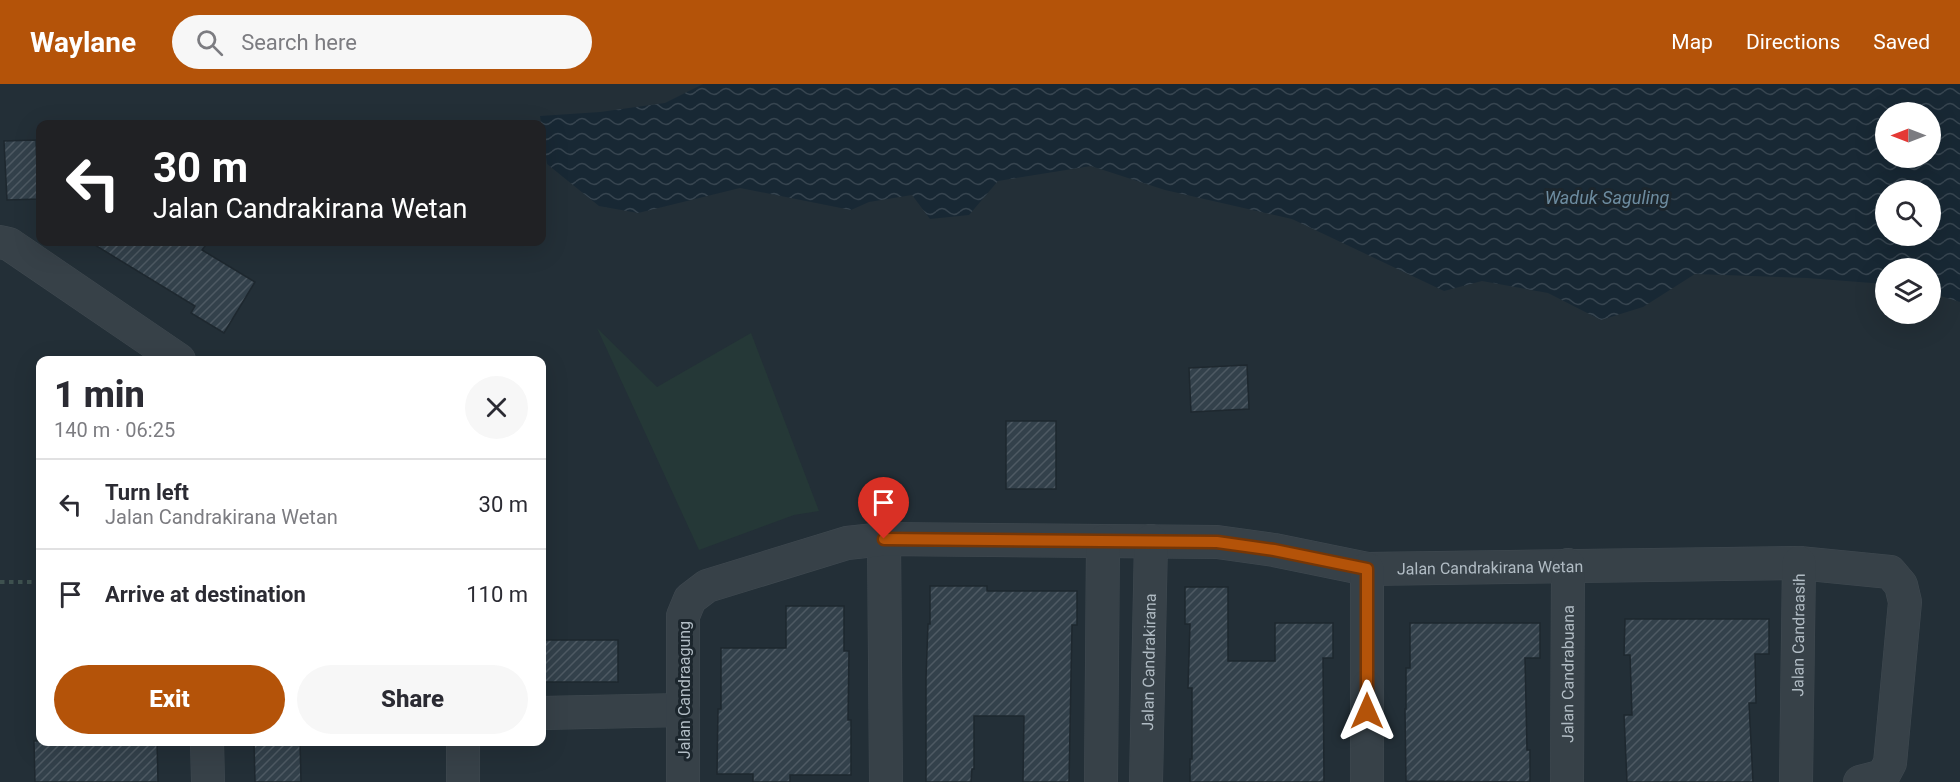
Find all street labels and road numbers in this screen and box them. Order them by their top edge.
street label: Jalan Candrakirana Wetan [1397,556,1583,578]
street label: Jalan Candraasih [1788,573,1808,697]
street label: Jalan Candrakirana [1138,593,1159,731]
street label: Jalan Candrabuana [1558,605,1577,743]
street label: Jalan Candraagung [675,621,694,759]

